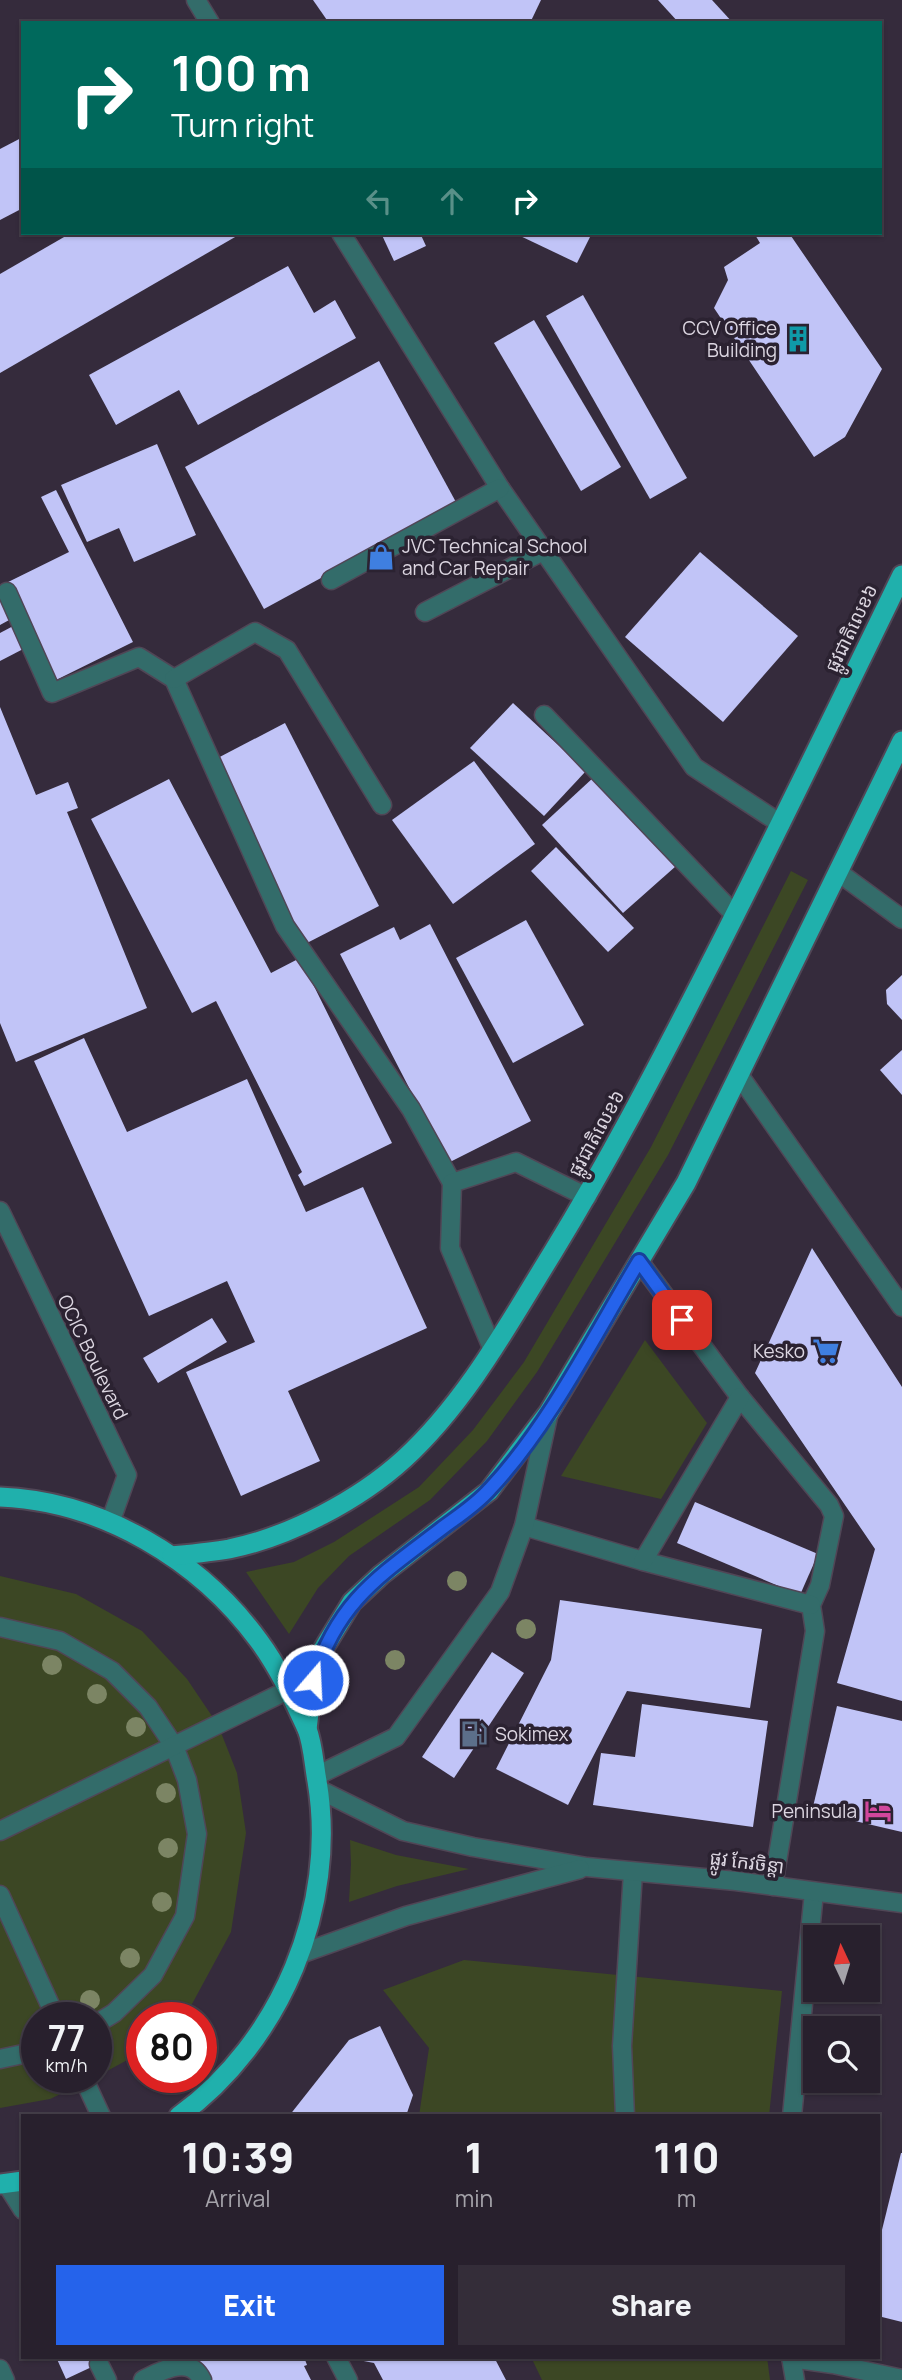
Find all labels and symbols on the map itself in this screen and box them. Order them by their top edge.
place label: CCV Office Building [683,315,777,363]
building icon: CCV Office Building [783,324,813,354]
place label: JVC Technical School and Car Repair [402,533,587,581]
shop icon: JVC Technical School and Car Repair [366,542,396,572]
street label: ផ្លូវជាតិលេខ៦ [818,580,888,678]
street label: ផ្លូវជាតិលេខ៦ [562,1085,634,1183]
street label: OCIC Boulevard [51,1290,135,1424]
pin [652,1290,712,1350]
supermarket icon: Kesko [811,1336,841,1366]
place label: Kesko [753,1338,805,1364]
position arrow [276,1643,350,1717]
fuel station icon: Sokimex [459,1719,489,1749]
place label: Sokimex [495,1721,569,1747]
hotel icon: Peninsula [863,1796,893,1826]
place label: Peninsula [772,1798,857,1824]
street label: ផ្លូវ កែវចិន្តា [708,1845,786,1884]
north arrow [803,1925,880,2002]
speed limit sign: 80 [126,2002,217,2093]

